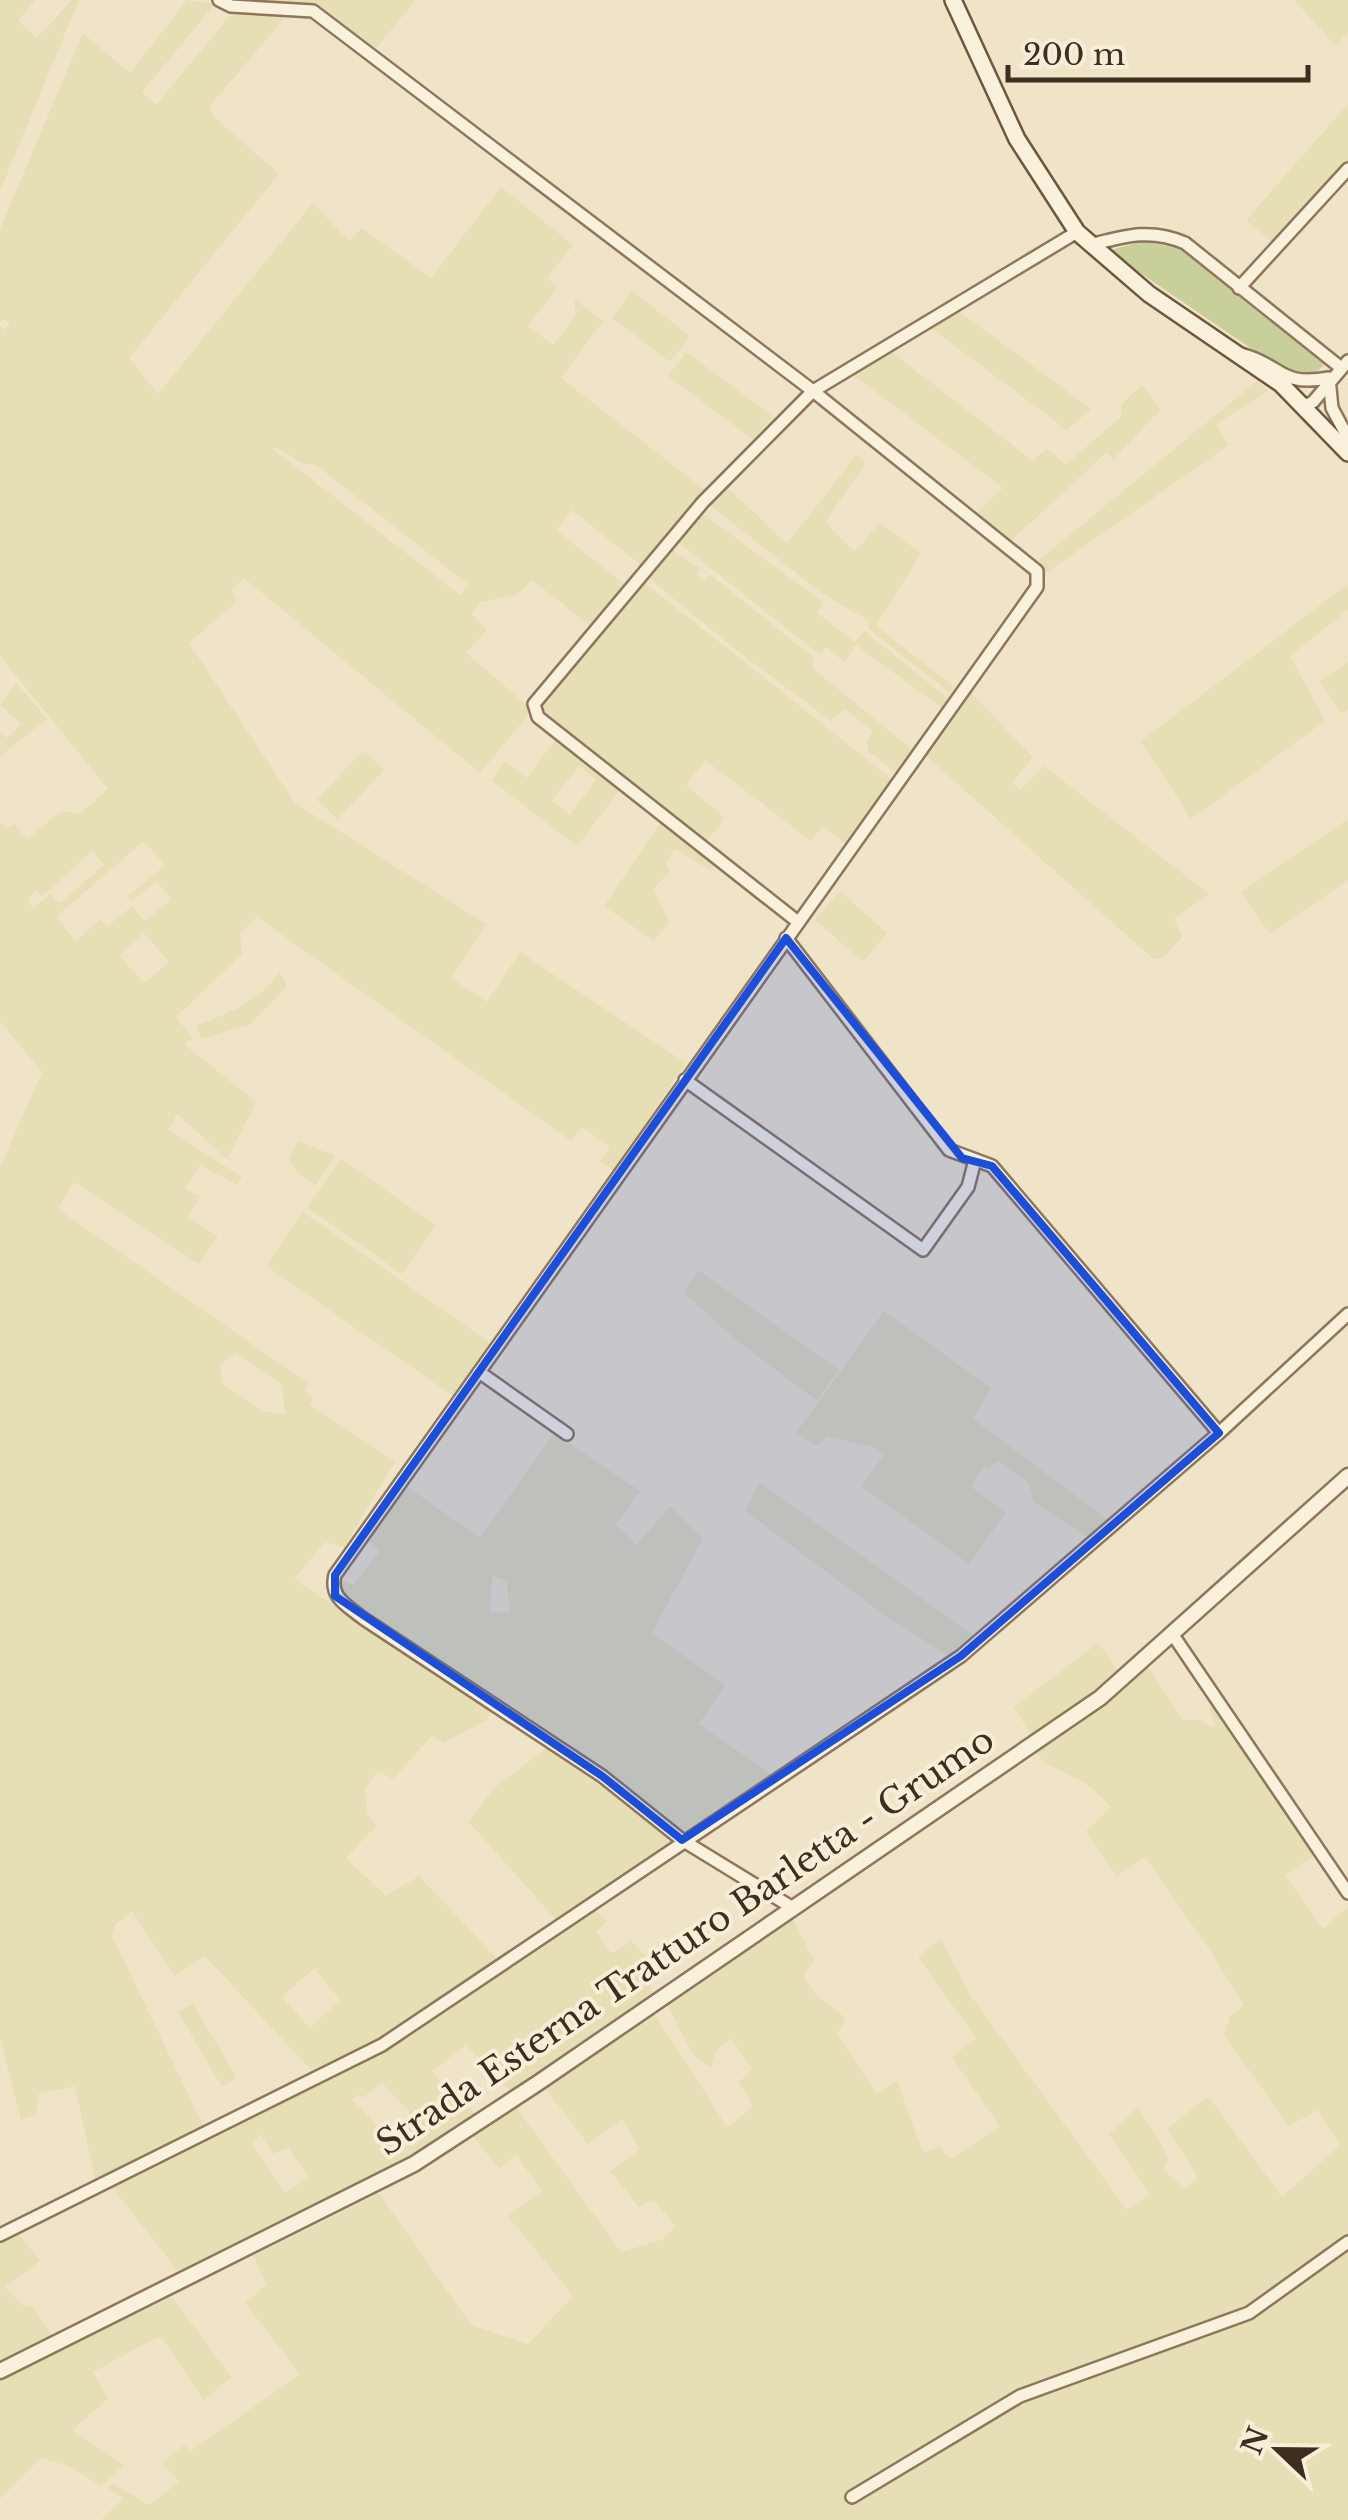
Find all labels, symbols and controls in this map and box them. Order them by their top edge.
scale bar [1008,20,1308,82]
text: 200 m [1023,36,1125,73]
street label: Strada Esterna Tratturo Barletta - Grumo [368,1717,1002,2165]
north arrow [1228,2400,1328,2500]
text: N [1234,2422,1276,2460]

